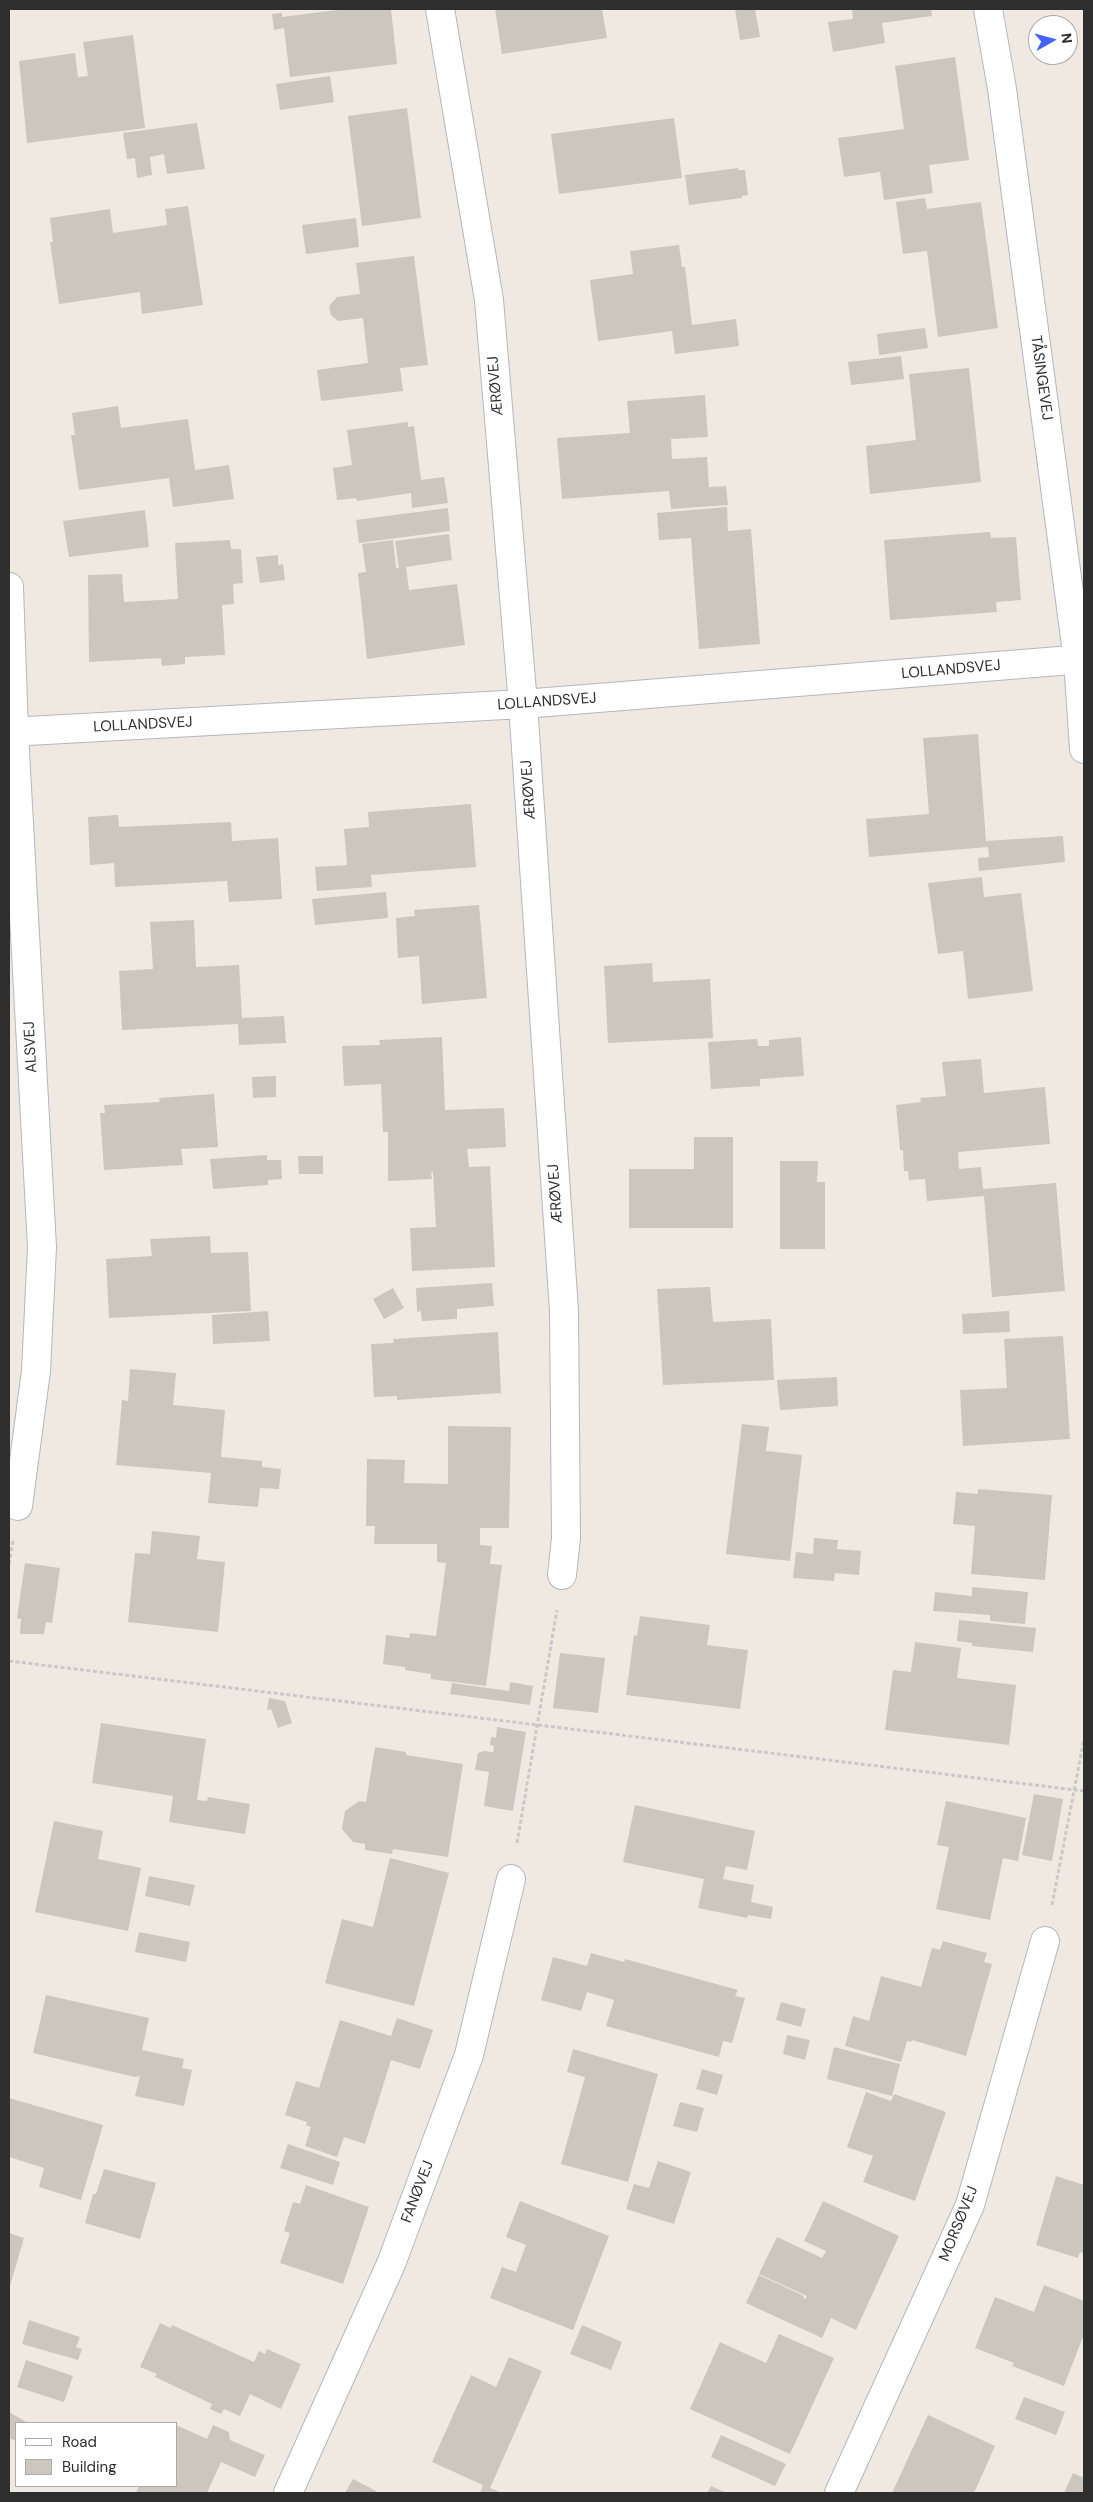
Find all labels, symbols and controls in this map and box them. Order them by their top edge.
north arrow [1028,15,1078,65]
text: N [1057,32,1076,44]
street label: TÅSINGEVEJ [1026,334,1056,422]
street label: ÆRØVEJ [484,355,508,417]
street label: LOLLANDSVEJ [901,657,1001,683]
street label: LOLLANDSVEJ [497,690,597,714]
street label: LOLLANDSVEJ [93,713,193,737]
street label: ÆRØVEJ [518,759,540,821]
street label: ALSVEJ [21,1021,41,1073]
street label: ÆRØVEJ [545,1163,567,1225]
street label: FANØVEJ [398,2158,438,2226]
street label: MORSØVEJ [936,2184,982,2264]
legend [15,2422,178,2487]
text: Road [62,2432,97,2452]
text: Building [62,2457,117,2477]

